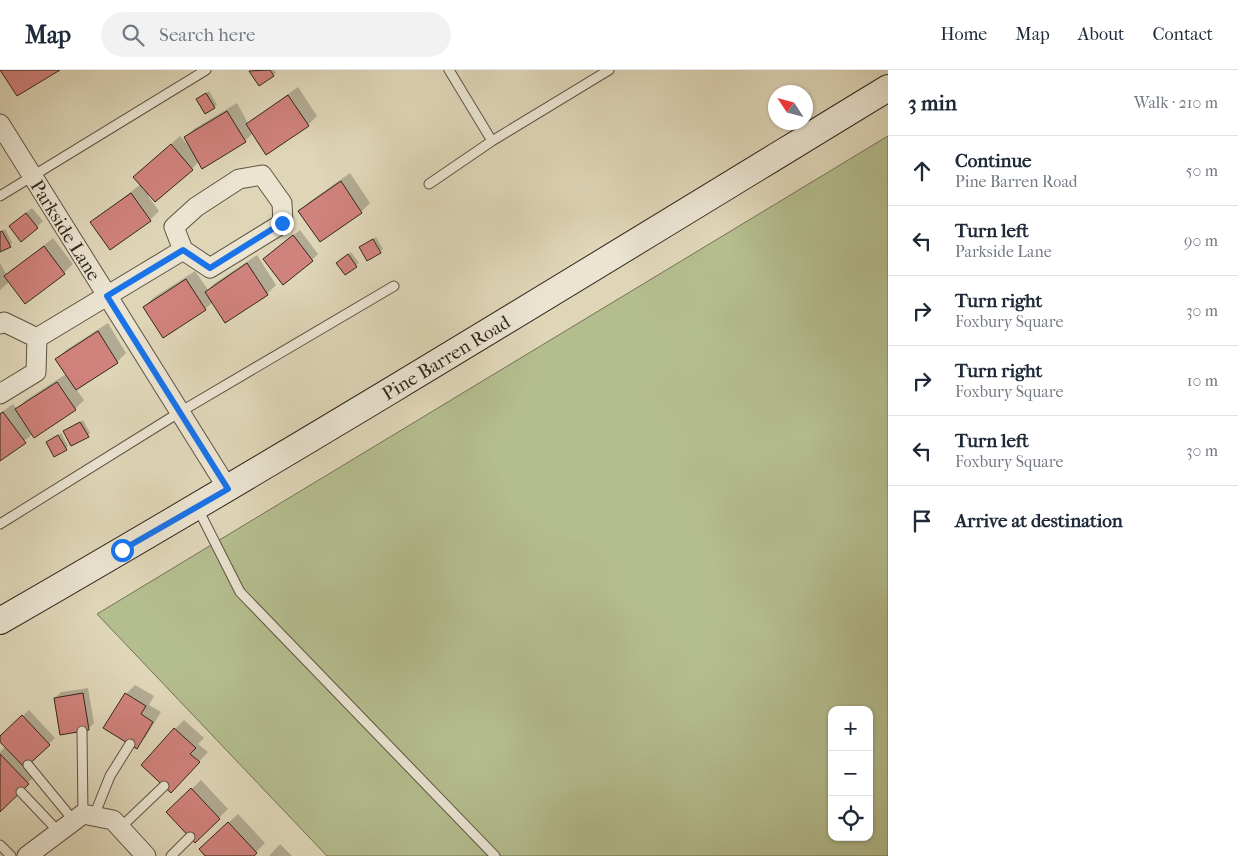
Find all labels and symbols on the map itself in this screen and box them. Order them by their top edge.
north arrow [768,85,813,130]
street label: Parkside Lane [25,176,105,285]
route end [271,212,294,235]
street label: Pine Barren Road [378,311,515,405]
route start [111,539,134,562]

